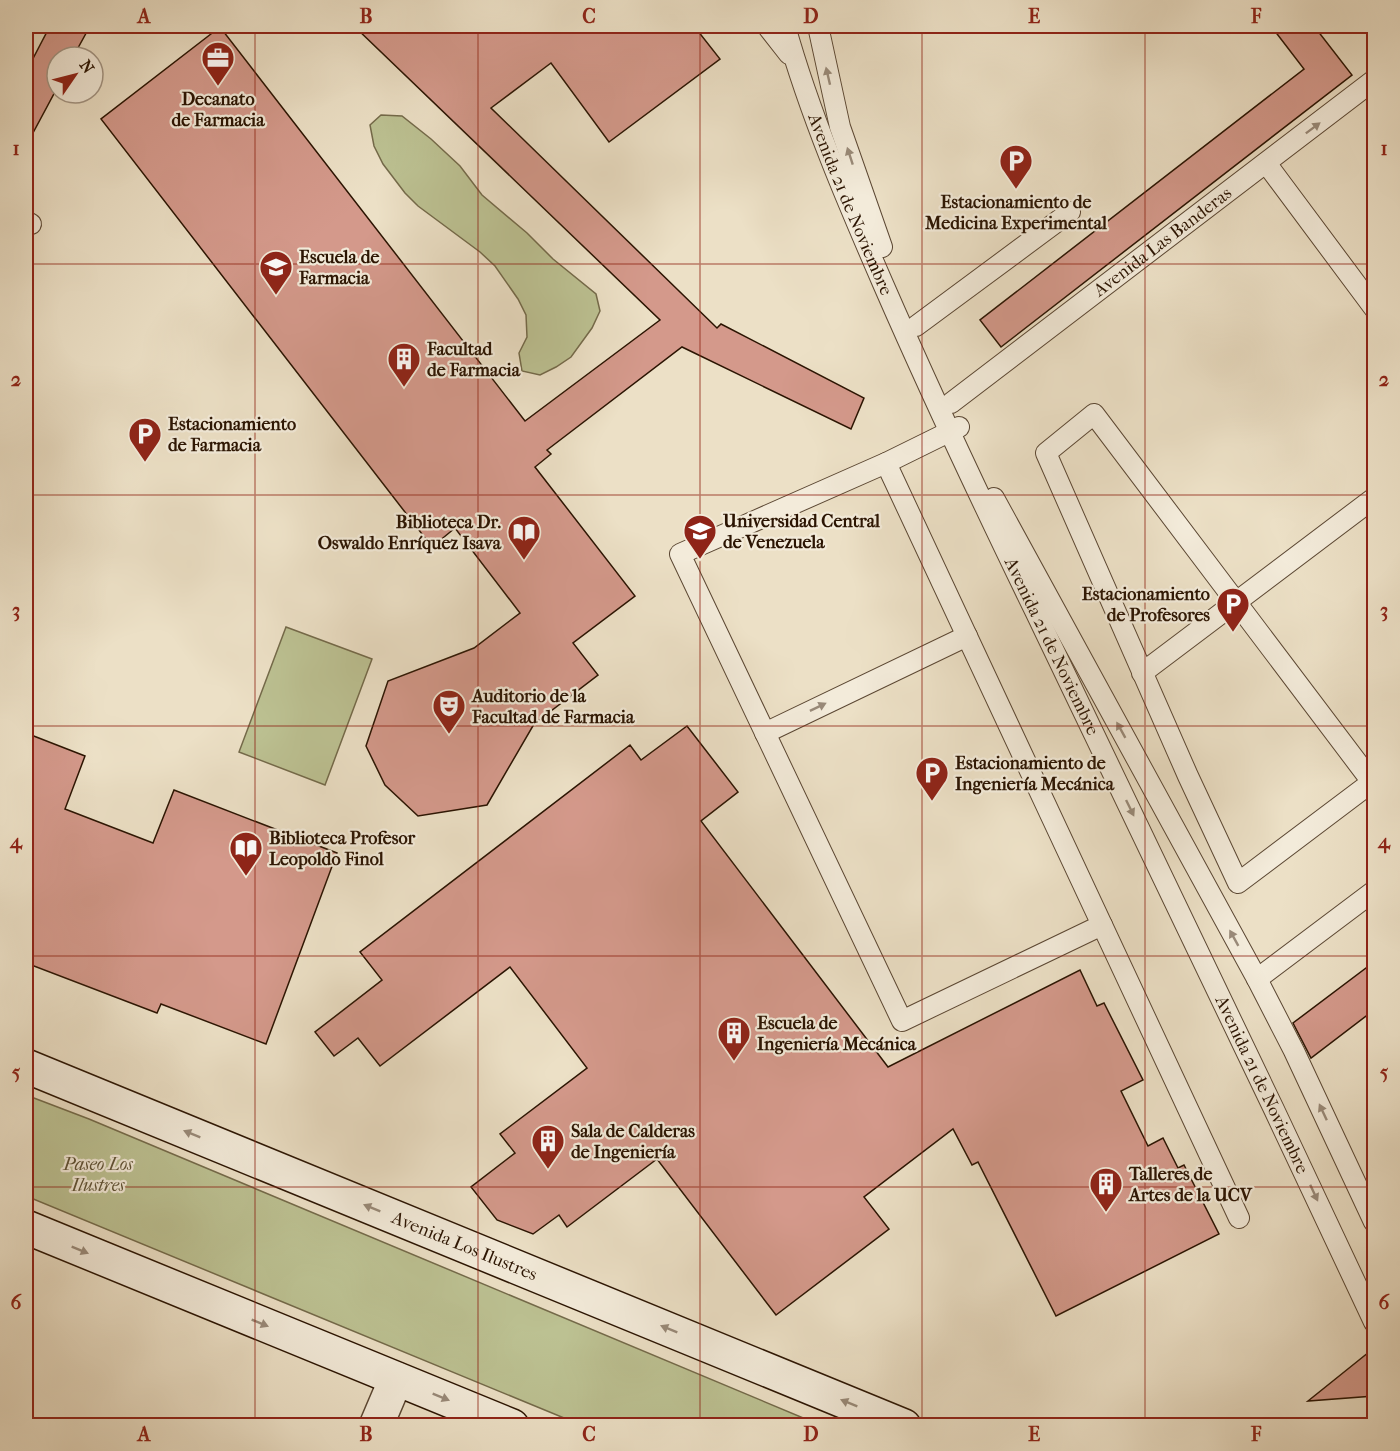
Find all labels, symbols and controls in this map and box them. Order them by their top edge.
text: A [136,5,152,28]
text: B [359,5,373,28]
text: C [582,5,596,28]
text: D [803,5,819,28]
text: E [1028,5,1040,28]
text: F [1250,5,1262,28]
office icon: Decanato de Farmacia [200,40,236,87]
north arrow [45,45,105,105]
text: N [76,56,99,78]
one-way arrow [823,67,833,85]
place label: Decanato de Farmacia [172,89,265,131]
street label: Avenida 21 de Noviembre [803,110,897,299]
one-way arrow [1305,122,1320,134]
text: 1 [12,137,20,160]
text: 1 [1380,137,1388,160]
parking icon: Estacionamiento de Medicina Experimental [998,143,1034,190]
one-way arrow [845,147,854,165]
street label: Avenida Las Banderas [1089,182,1236,302]
place label: Estacionamiento de Medicina Experimental [924,192,1108,234]
place label: Escuela de Farmacia [298,247,379,289]
school or university icon: Escuela de Farmacia [258,249,294,296]
place label: Facultad de Farmacia [426,339,521,381]
building icon: Facultad de Farmacia [386,341,422,388]
text: 2 [11,368,21,391]
text: 2 [1379,368,1389,391]
place label: Estacionamiento de Farmacia [168,414,296,456]
parking icon: Estacionamiento de Farmacia [127,416,163,463]
place label: Universidad Central de Venezuela [722,511,881,553]
place label: Biblioteca Dr. Oswaldo Enríquez Isava [318,512,502,554]
school or university icon: Universidad Central de Venezuela [682,513,718,560]
library icon: Biblioteca Dr. Oswaldo Enríquez Isava [506,514,542,561]
street label: Avenida 21 de Noviembre [999,553,1103,739]
place label: Estacionamiento de Profesores [1082,584,1210,626]
parking icon: Estacionamiento de Profesores [1215,586,1251,633]
text: 3 [12,599,20,622]
text: 3 [1380,599,1388,622]
place label: Auditorio de la Facultad de Farmacia [471,686,635,728]
theatre icon: Auditorio de la Facultad de Farmacia [431,688,467,735]
one-way arrow [809,703,826,712]
one-way arrow [1116,722,1126,739]
place label: Estacionamiento de Ingeniería Mecánica [955,753,1115,795]
parking icon: Estacionamiento de Ingeniería Mecánica [914,755,950,802]
one-way arrow [1125,800,1135,817]
place label: Biblioteca Profesor Leopoldo Finol [269,828,415,870]
text: 4 [9,830,23,854]
library icon: Biblioteca Profesor Leopoldo Finol [228,830,264,877]
text: 4 [1377,830,1391,854]
one-way arrow [1229,930,1239,947]
street label: Avenida 21 de Noviembre [1210,991,1313,1177]
place label: Escuela de Ingeniería Mecánica [757,1013,917,1055]
building icon: Escuela de Ingeniería Mecánica [716,1015,752,1062]
text: 5 [12,1061,21,1084]
text: 5 [1380,1061,1389,1084]
one-way arrow [1318,1104,1327,1121]
place label: Sala de Calderas de Ingeniería [571,1121,695,1163]
building icon: Sala de Calderas de Ingeniería [530,1123,566,1170]
one-way arrow [182,1129,200,1139]
park label: Paseo Los Ilustres [62,1154,133,1196]
place label: Talleres de Artes de la UCV [1128,1164,1253,1206]
building icon: Talleres de Artes de la UCV [1088,1166,1124,1213]
one-way arrow [1309,1184,1318,1201]
one-way arrow [363,1203,381,1212]
street label: Avenida Los Ilustres [388,1207,541,1286]
one-way arrow [71,1245,89,1255]
text: 6 [11,1291,23,1314]
text: 6 [1379,1291,1391,1314]
one-way arrow [251,1319,269,1328]
one-way arrow [660,1324,678,1333]
one-way arrow [432,1393,450,1402]
one-way arrow [840,1398,858,1408]
text: A [136,1423,152,1446]
text: B [359,1423,373,1446]
text: C [582,1423,596,1446]
text: D [803,1423,819,1446]
text: E [1028,1423,1040,1446]
text: F [1250,1423,1262,1446]

